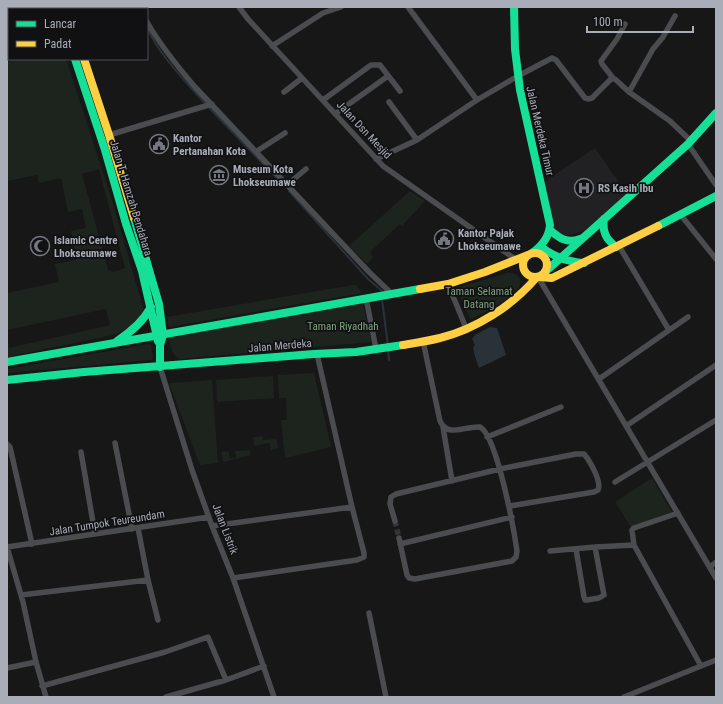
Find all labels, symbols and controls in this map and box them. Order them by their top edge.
legend [8,8,148,60]
scale bar [587,8,693,34]
text: 100 m [593,15,623,29]
text: Lancar [44,17,77,31]
text: Padat [44,37,72,51]
street label: Jalan Merdeka Timur [523,85,557,178]
street label: Jalan Dsn Mesjid [334,98,394,162]
place label: Kantor Pertanahan Kota [173,132,246,158]
public building icon: Kantor Pertanahan Kota [148,133,170,155]
street label: Jalan T. Hamzah Bendahara [107,138,155,258]
place label: Museum Kota Lhokseumawe [233,163,296,189]
museum icon: Museum Kota Lhokseumawe [208,164,230,186]
hospital icon: RS Kasih Ibu [573,177,595,199]
place label: RS Kasih Ibu [598,182,653,195]
place label: Kantor Pajak Lhokseumawe [458,227,521,253]
public building icon: Kantor Pajak Lhokseumawe [433,228,455,250]
place label: Islamic Centre Lhokseumawe [54,234,118,260]
mosque icon: Islamic Centre Lhokseumawe [29,235,51,257]
park label: Taman Selamat Datang [445,285,513,311]
park label: Taman Riyadhah [307,320,379,333]
street label: Jalan Merdeka [248,337,312,355]
street label: Jalan Listrik [209,502,241,556]
street label: Jalan Tumpok Teureundam [48,507,166,539]

